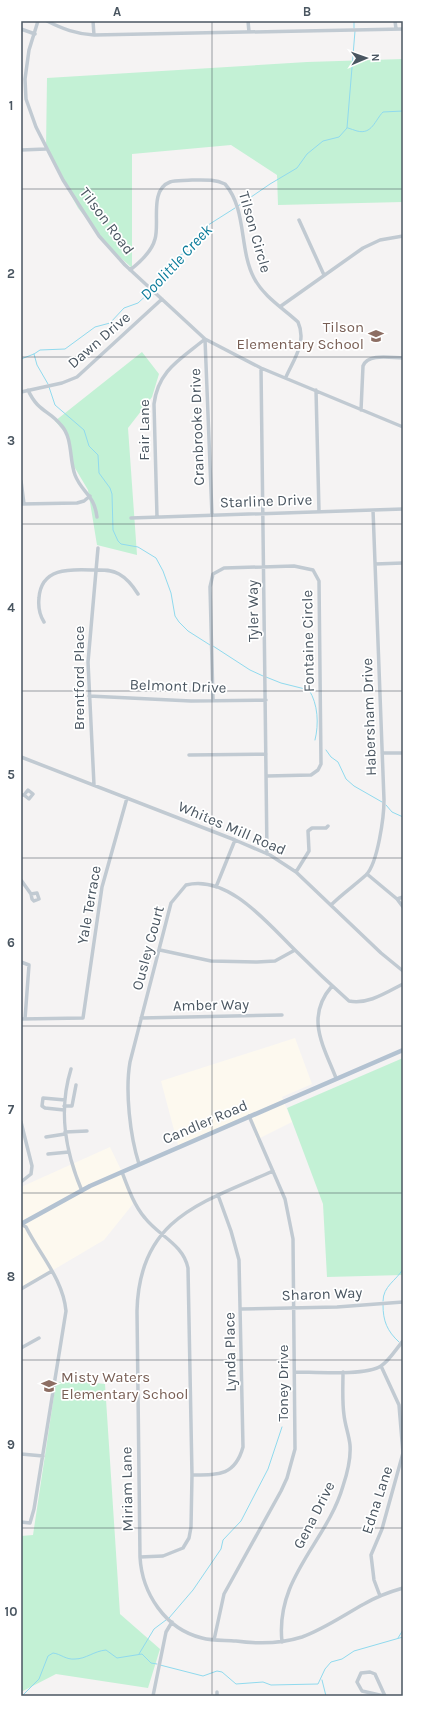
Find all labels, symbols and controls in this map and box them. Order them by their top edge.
text: A [113,4,121,19]
text: B [303,4,311,19]
north arrow [346,38,386,78]
text: N [369,53,382,62]
text: 1 [9,98,13,113]
street label: Tilson Road [76,184,138,258]
street label: Tilson Circle [235,189,275,275]
water label: Doolittle Creek [136,220,216,304]
text: 2 [7,266,15,281]
street label: Dawn Drive [64,308,134,372]
place label: Tilson Elementary School [237,318,364,353]
school or university icon: Tilson Elementary School [367,327,385,345]
street label: Cranbrooke Drive [186,368,208,486]
street label: Fair Lane [135,399,153,461]
text: 3 [7,433,15,448]
street label: Starline Drive [220,490,312,512]
street label: Tyler Way [243,580,263,642]
street label: Fontaine Circle [298,590,318,692]
text: 4 [7,600,15,615]
street label: Brentford Place [70,626,88,730]
street label: Habersham Drive [358,658,380,776]
street label: Belmont Drive [129,675,227,697]
text: 5 [7,767,15,782]
street label: Whites Mill Road [175,797,289,859]
street label: Yale Terrace [73,864,105,946]
street label: Ousley Court [128,903,168,992]
text: 6 [7,935,15,950]
street label: Amber Way [173,995,249,1015]
street label: Candler Road [160,1096,250,1148]
text: 7 [8,1102,15,1117]
text: 8 [7,1269,15,1284]
street label: Sharon Way [281,1284,363,1304]
street label: Lynda Place [220,1312,240,1392]
street label: Toney Drive [274,1345,292,1421]
place label: Misty Waters Elementary School [61,1368,188,1403]
school or university icon: Misty Waters Elementary School [40,1377,58,1395]
text: 9 [7,1437,15,1452]
street label: Miriam Lane [117,1446,137,1532]
street label: Edna Lane [358,1464,396,1536]
street label: Gena Drive [289,1478,339,1552]
text: 10 [5,1604,17,1619]

